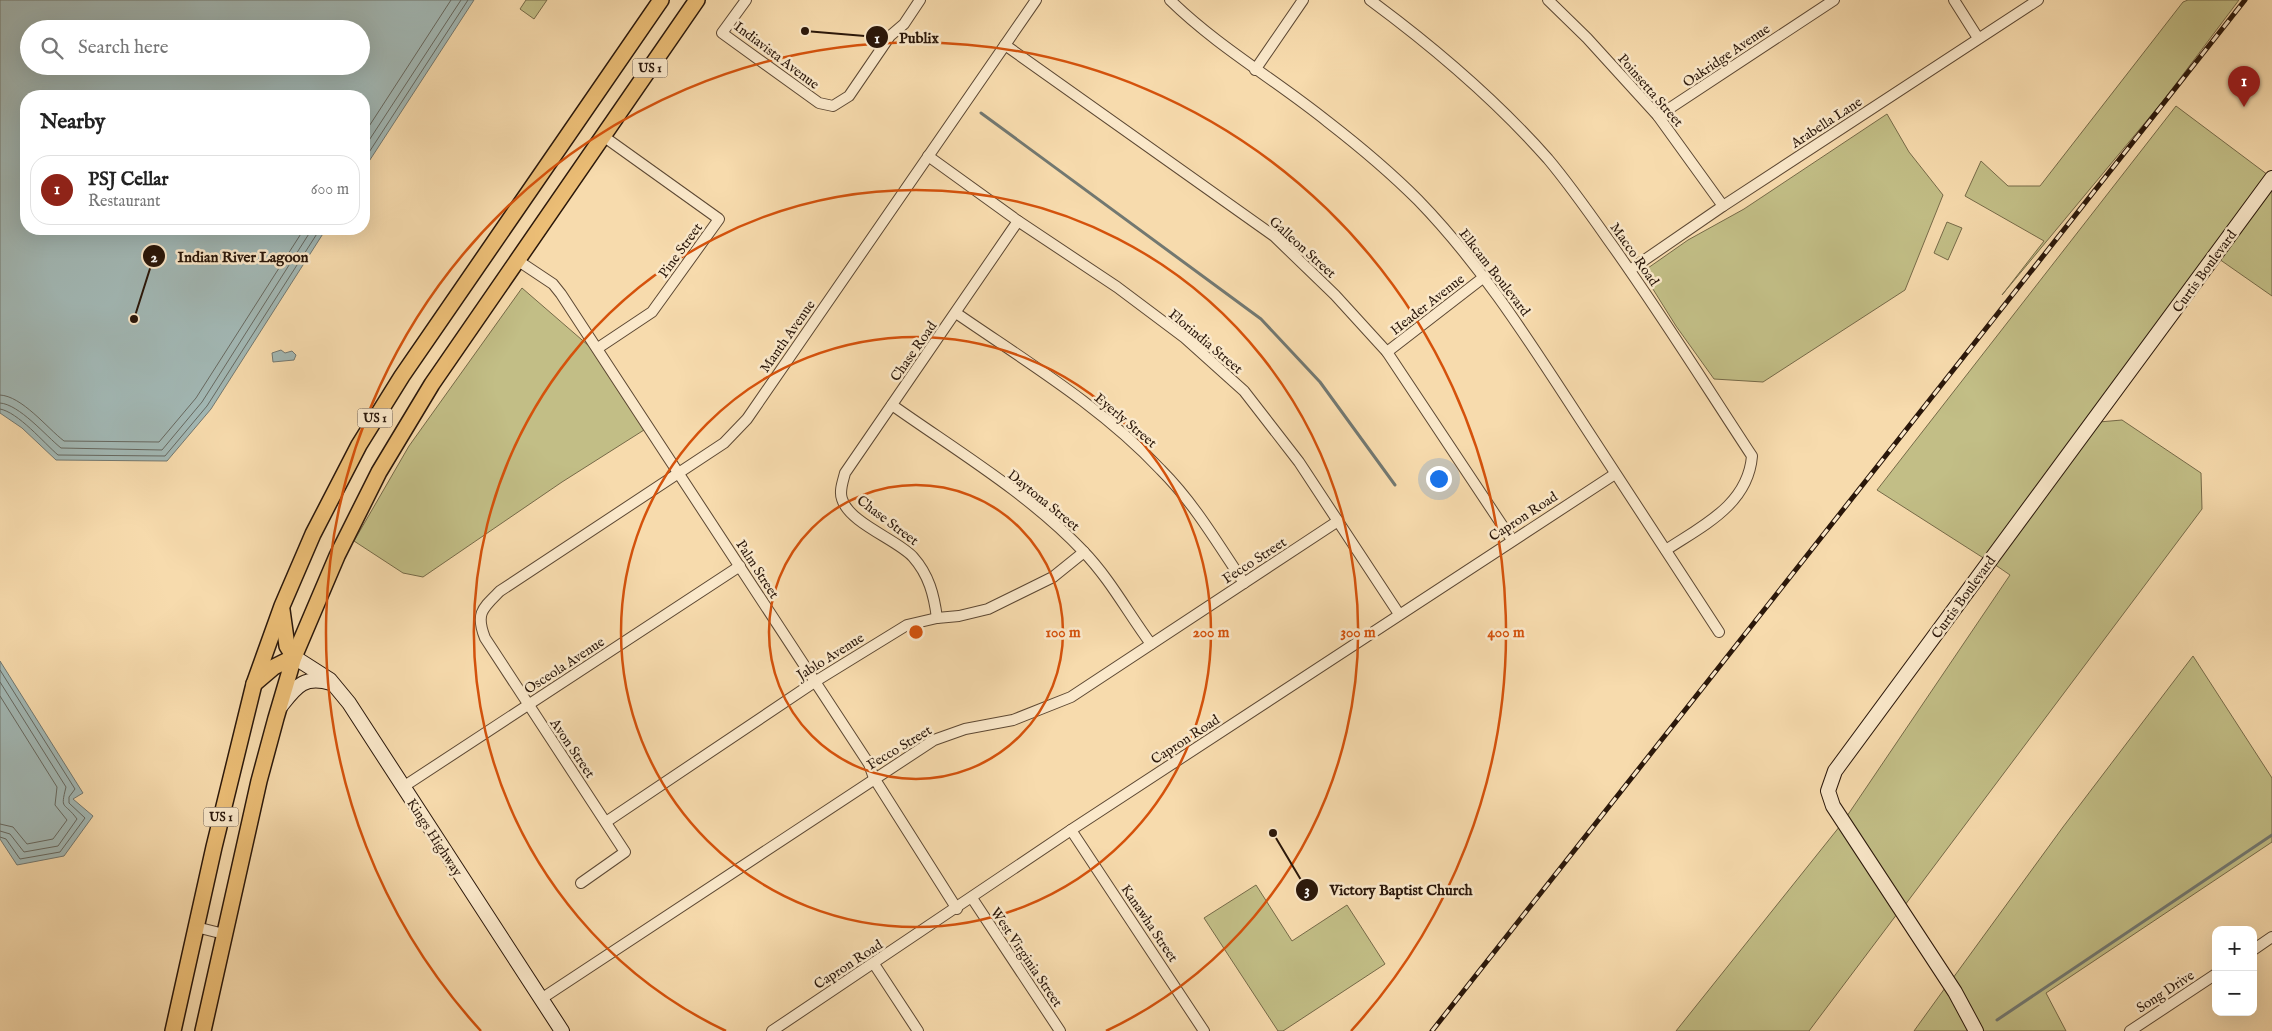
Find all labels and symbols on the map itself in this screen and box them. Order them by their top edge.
street label: Indiavista Avenue [730,18,823,94]
street label: Oakridge Avenue [1680,20,1774,92]
callout: Publix [865,22,949,52]
text: 1 [874,29,880,48]
text: Publix [899,29,940,48]
street label: Poinsetta Street [1613,50,1687,131]
road number: US 1 [632,58,668,78]
pin: 1 [2228,66,2260,107]
street label: Arabella Lane [1787,93,1866,153]
street label: Galleon Street [1265,213,1340,283]
street label: Pine Street [655,219,707,282]
street label: Macco Road [1606,219,1663,290]
street label: Elkcam Boulevard [1455,225,1534,320]
street label: Curtis Boulevard [2169,226,2241,317]
callout: Indian River Lagoon [142,241,318,271]
text: 2 [150,248,158,267]
text: Indian River Lagoon [177,248,309,267]
street label: Header Avenue [1387,270,1469,339]
street label: Manth Avenue [756,296,820,376]
street label: Florindia Street [1164,305,1246,378]
street label: Chase Road [886,317,941,385]
street label: Eyerly Street [1090,389,1160,452]
road number: US 1 [358,408,392,428]
street label: Daytona Street [1004,466,1083,535]
your location [1426,466,1452,492]
street label: Capron Road [1486,488,1562,546]
street label: Chase Street [853,492,922,550]
street label: Fecco Street [1219,533,1290,588]
street label: Palm Street [731,537,783,603]
street label: Curtis Boulevard [1928,552,2000,643]
centre of rings [907,623,925,641]
text: 100 m [1045,623,1081,642]
text: 200 m [1193,623,1230,642]
text: 300 m [1340,623,1376,642]
text: 400 m [1488,623,1525,642]
street label: Jablo Avenue [792,629,868,686]
street label: Osceola Avenue [521,633,609,698]
street label: Capron Road [1148,711,1224,769]
street label: Avon Street [545,714,599,782]
street label: Fecco Street [864,721,935,774]
street label: Kings Highway [402,795,466,880]
road number: US 1 [204,808,238,826]
callout: Victory Baptist Church [1294,875,1482,905]
street label: Kanawha Street [1117,881,1182,966]
text: 3 [1304,881,1310,900]
text: Victory Baptist Church [1328,881,1474,900]
street label: West Virginia Street [986,904,1066,1011]
street label: Capron Road [811,936,887,994]
street label: Song Drive [2133,966,2198,1017]

